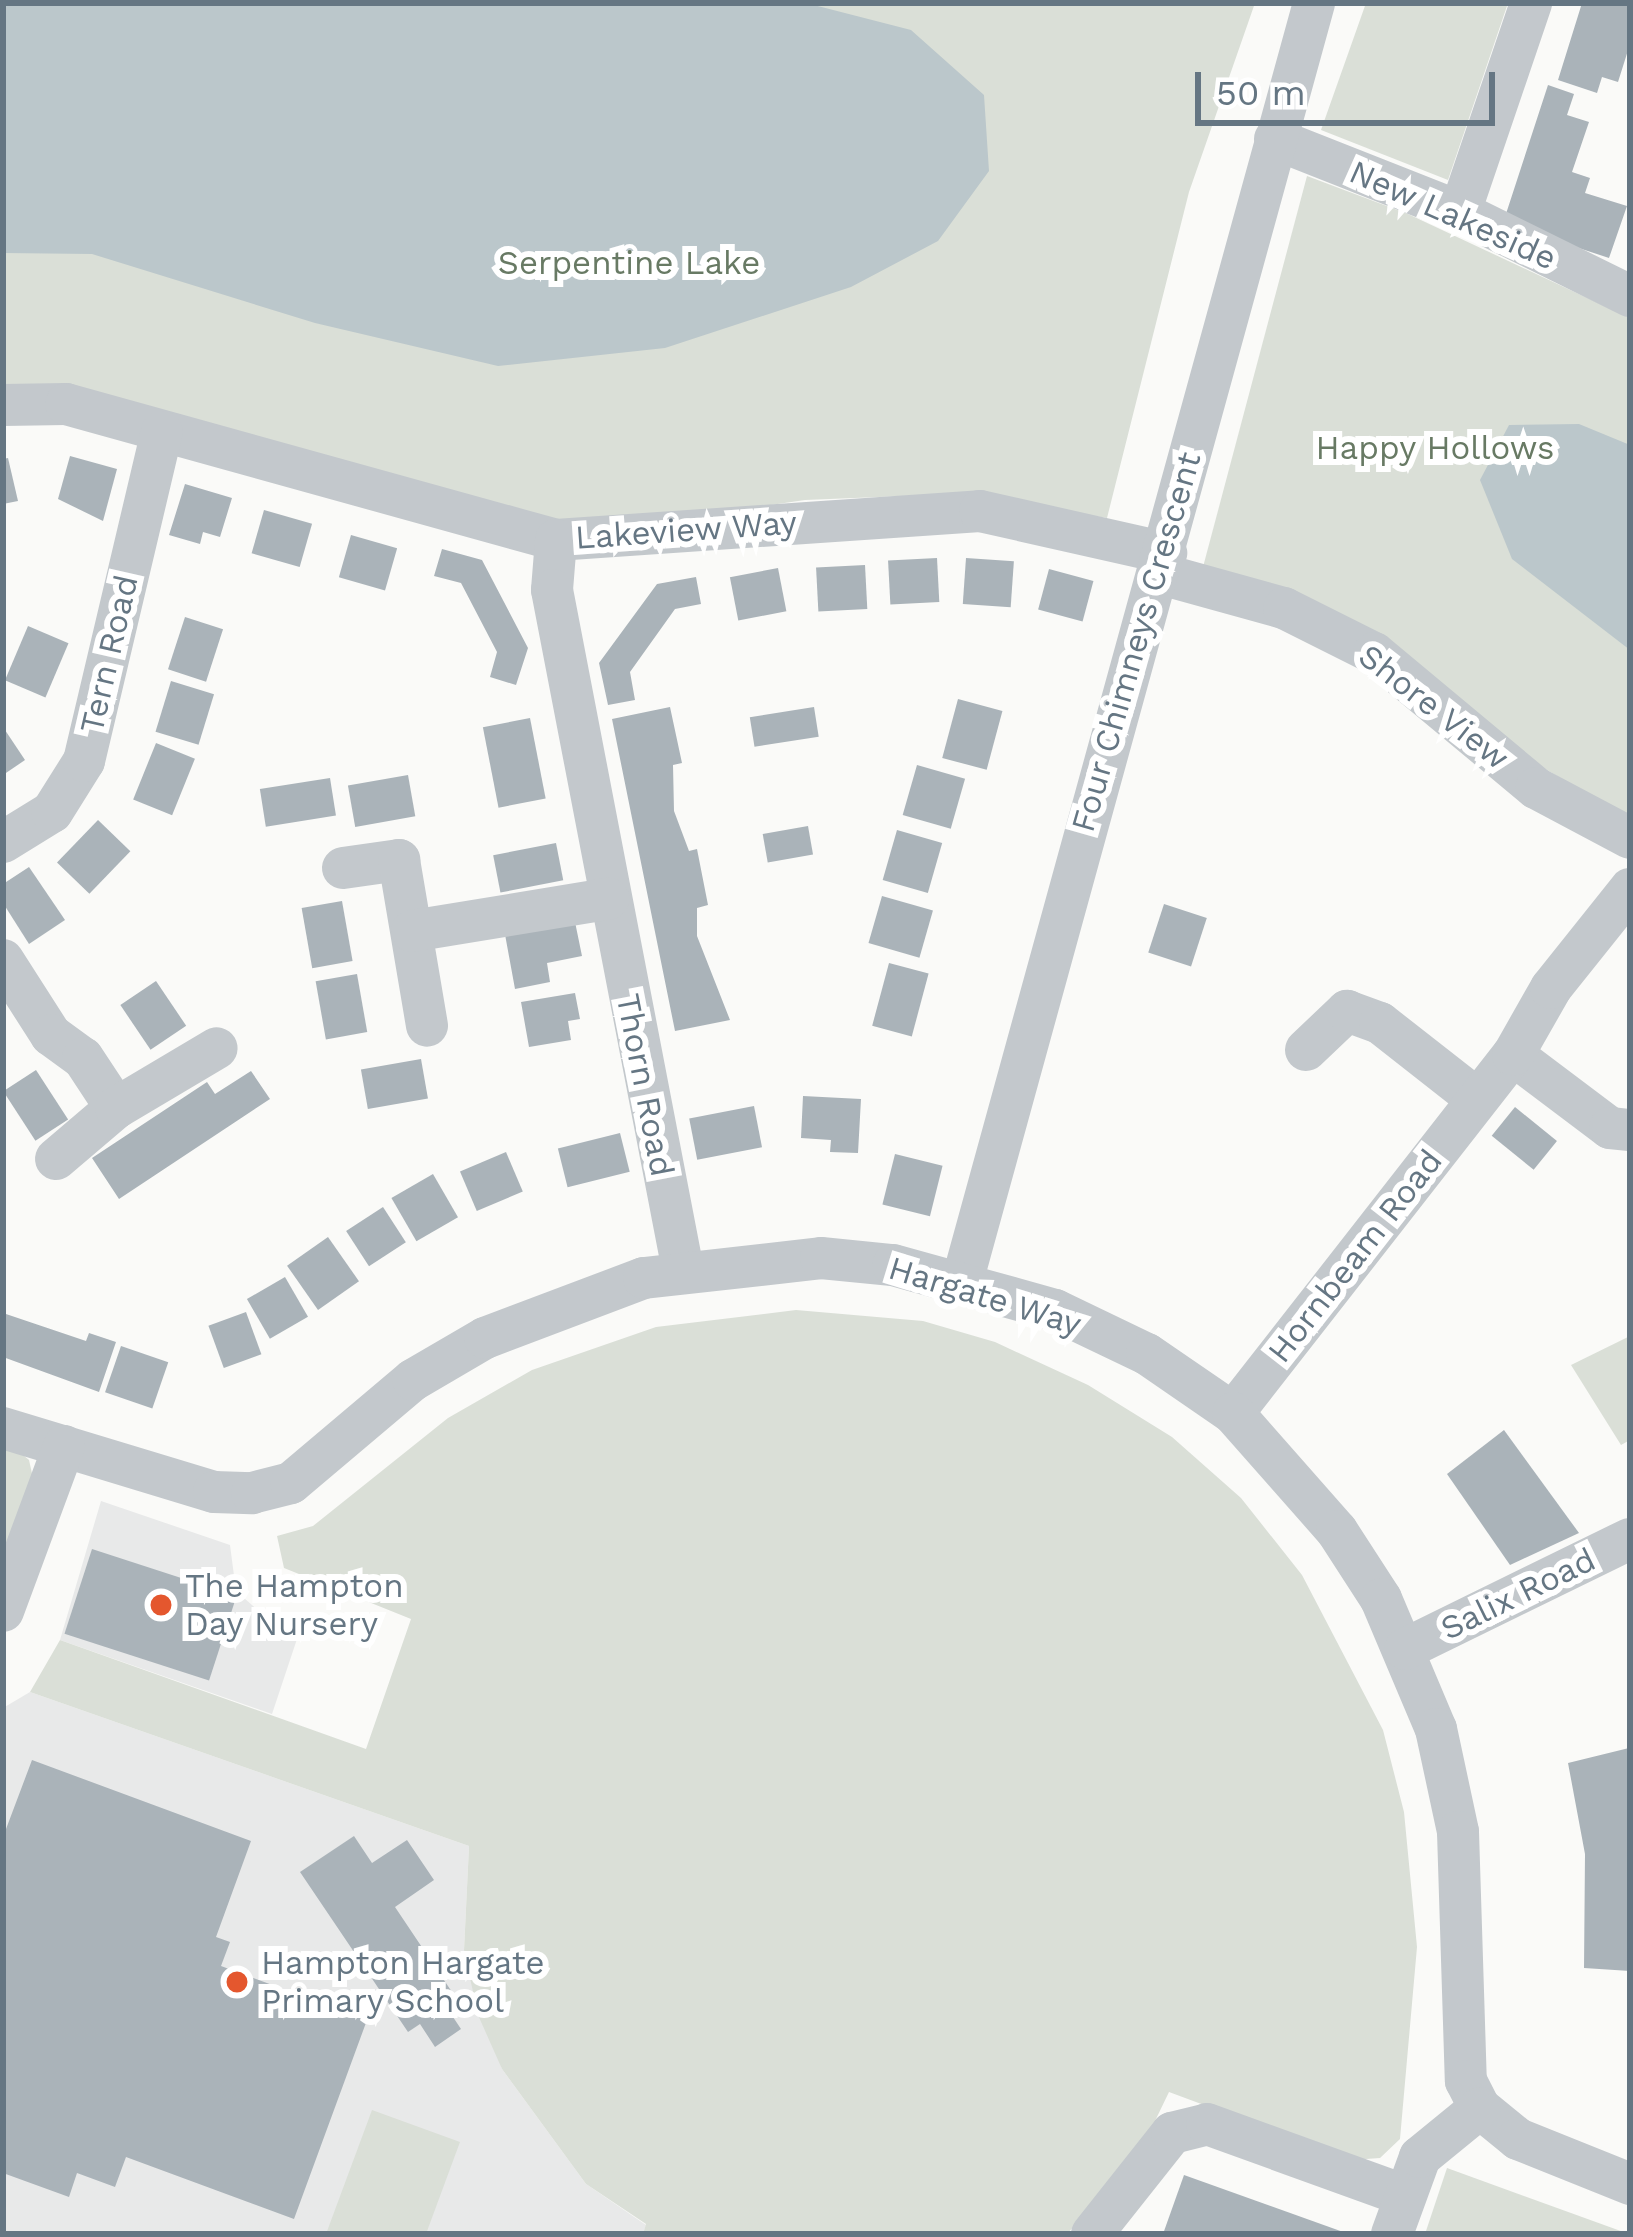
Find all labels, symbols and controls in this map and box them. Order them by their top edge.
scale bar [1201,48,1501,122]
text: 50 m [1216,72,1306,114]
street label: New Lakeside [1343,152,1563,278]
park label: Serpentine Lake [498,243,760,283]
park label: Happy Hollows [1315,428,1555,468]
street label: Four Chimneys Crescent [1063,447,1209,837]
street label: Lakeview Way [573,502,799,558]
street label: Tern Road [72,571,146,737]
street label: Shore View [1350,636,1518,778]
street label: Thorn Road [608,990,682,1180]
street label: Hornbeam Road [1260,1142,1450,1370]
street label: Hargate Way [883,1248,1087,1344]
street label: Salix Road [1434,1539,1602,1649]
place label: The Hampton Day Nursery [185,1566,404,1644]
marker: The Hampton Day Nursery [148,1592,174,1618]
place label: Hampton Hargate Primary School [261,1943,545,2021]
marker: Hampton Hargate Primary School [224,1969,250,1995]

